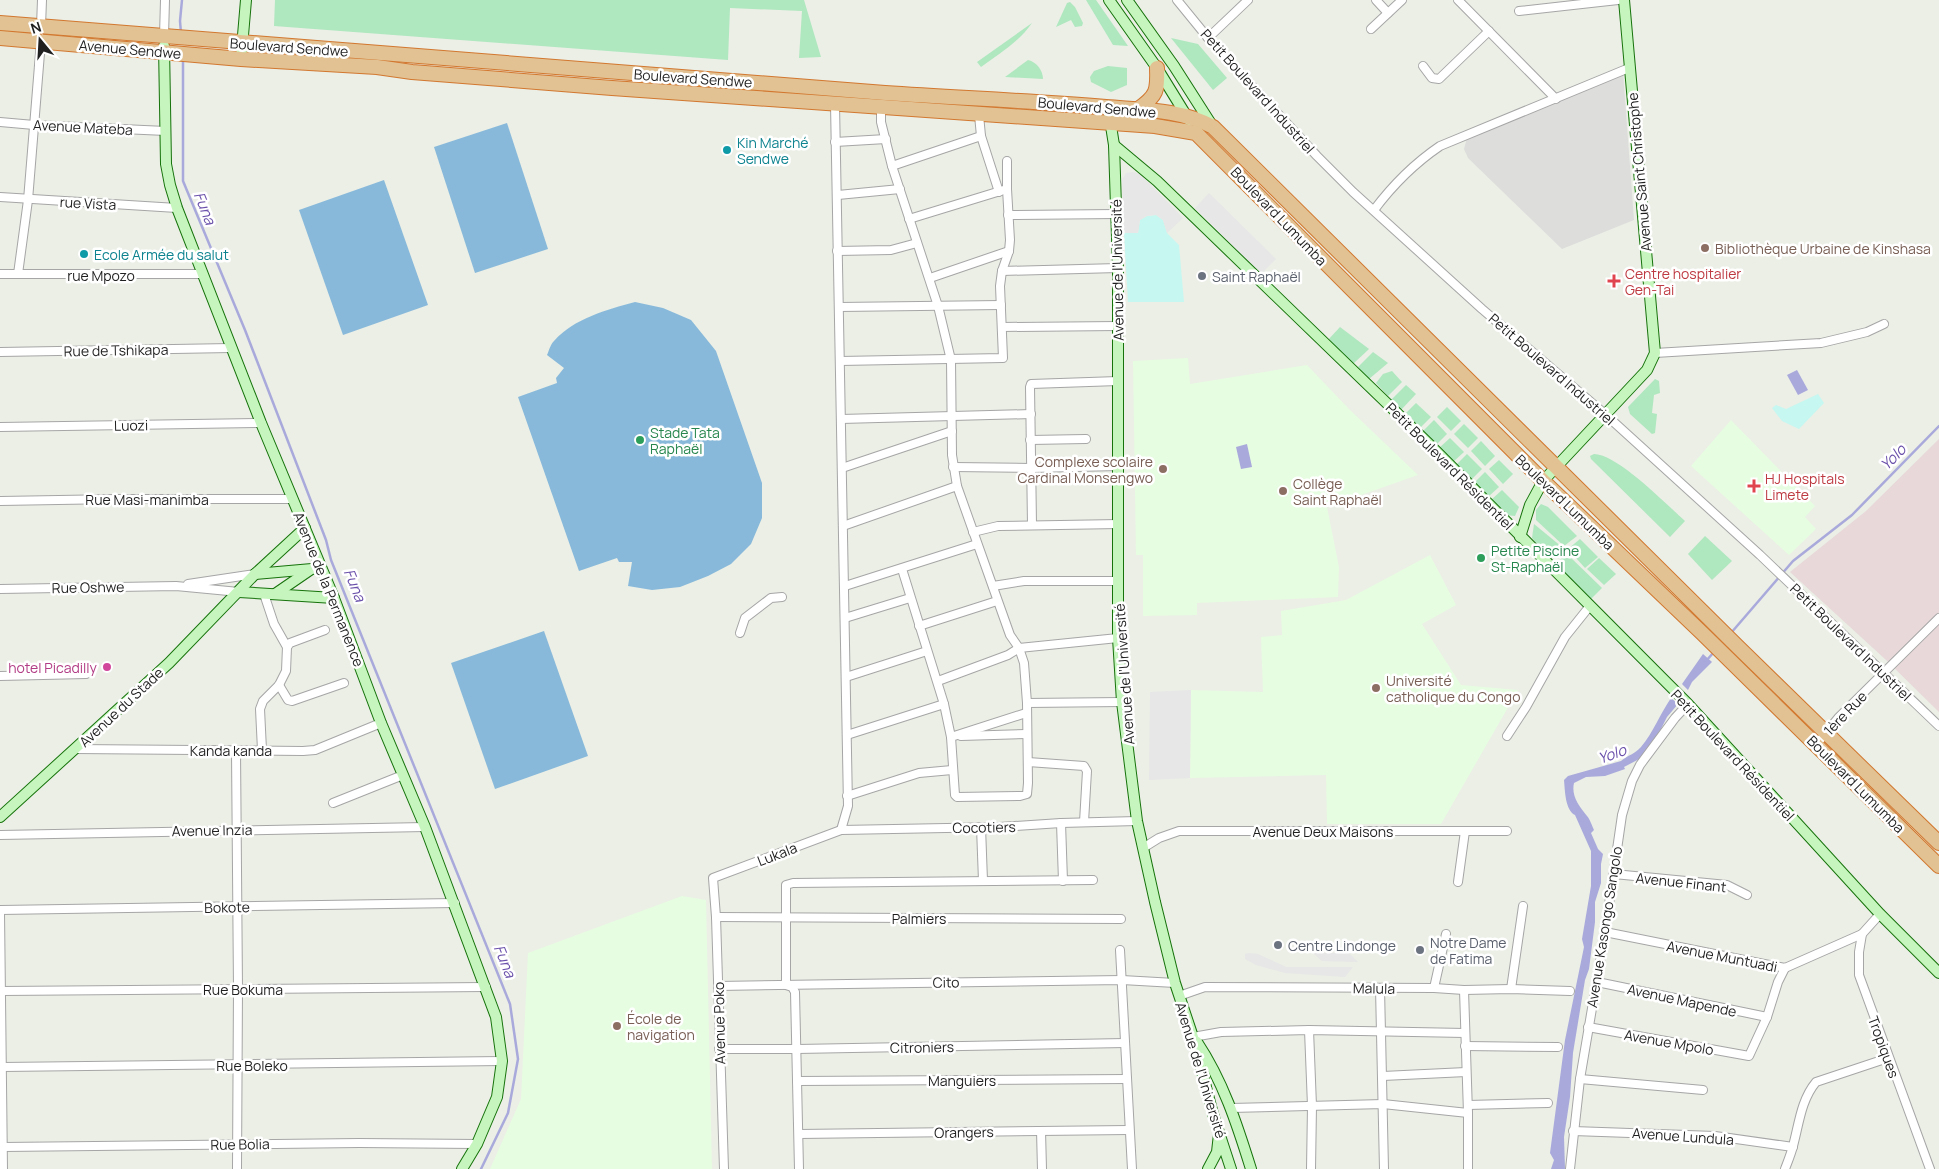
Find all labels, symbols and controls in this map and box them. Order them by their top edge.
north arrow [15,15,65,65]
text: N [28,17,44,38]
street label: Petit Boulevard Industriel [1197,25,1319,157]
street label: Boulevard Sendwe [229,33,349,61]
street label: Avenue Sendwe [78,35,182,63]
street label: Boulevard Sendwe [633,64,753,92]
street label: Boulevard Sendwe [1037,92,1157,122]
street label: Avenue Saint Christophe [1623,92,1655,252]
street label: Avenue Mateba [33,115,133,139]
place label: Kin Marché Sendwe [737,133,808,168]
marker: Kin Marché Sendwe [721,144,733,156]
street label: Boulevard Lumumba [1227,162,1331,270]
water label: Funa [189,188,221,228]
street label: rue Vista [59,192,117,214]
street label: Avenue de l’Université [1106,199,1128,341]
place label: Bibliothèque Urbaine de Kinshasa [1715,239,1931,258]
marker: Bibliothèque Urbaine de Kinshasa [1699,242,1711,254]
place label: Ecole Armée du salut [94,245,229,264]
marker: Ecole Armée du salut [78,248,90,260]
place label: Centre hospitalier Gen-Tai [1625,264,1741,299]
street label: rue Mpozo [67,266,135,285]
place label: Saint Raphaël [1212,267,1301,286]
marker: Saint Raphaël [1196,270,1208,282]
marker: Centre hospitalier Gen-Tai [1607,274,1621,288]
street label: Petit Boulevard Industriel [1485,309,1619,429]
street label: Rue de Tshikapa [64,340,168,360]
street label: Petit Boulevard Résidentiel [1382,398,1518,534]
street label: Luozi [114,415,148,435]
place label: Stade Tata Raphaël [650,423,720,458]
marker: Stade Tata Raphaël [634,434,646,446]
water label: Yolo [1876,439,1911,475]
street label: Boulevard Lumumba [1511,450,1619,554]
place label: Complexe scolaire Cardinal Monsengwo [1018,452,1153,487]
marker: Complexe scolaire Cardinal Monsengwo [1157,463,1169,475]
place label: HJ Hospitals Limete [1765,469,1845,504]
place label: Collège Saint Raphaël [1293,474,1382,509]
marker: HJ Hospitals Limete [1747,479,1761,493]
marker: Collège Saint Raphaël [1277,485,1289,497]
street label: Rue Masi-manimba [85,490,209,509]
street label: Avenue de la Permanence [289,509,369,669]
place label: Petite Piscine St-Raphaël [1491,541,1579,576]
marker: Petite Piscine St-Raphaël [1475,552,1487,564]
water label: Funa [339,565,371,605]
street label: Rue Oshwe [52,577,124,597]
street label: Petit Boulevard Industriel [1786,579,1916,705]
street label: Avenue de l’Université [1110,603,1138,745]
place label: hotel Picadilly [8,658,98,677]
marker: hotel Picadilly [101,661,113,673]
street label: Avenue du Stade [75,663,167,751]
place label: Université catholique du Congo [1386,671,1520,706]
marker: Université catholique du Congo [1370,682,1382,694]
street label: Petit Boulevard Résidentiel [1667,685,1799,825]
street label: 1ère Rue [1819,687,1871,739]
street label: Boulevard Lumumba [1803,731,1909,837]
water label: Yolo [1595,739,1630,769]
street label: Kanda kanda [190,741,272,760]
street label: Cocotiers [952,817,1016,837]
street label: Avenue Inzia [171,820,253,840]
street label: Avenue Deux Maisons [1253,822,1393,841]
street label: Lukala [754,838,800,870]
street label: Avenue Kasongo Sangolo [1582,845,1626,1009]
street label: Avenue Finant [1635,868,1728,896]
street label: Bokote [204,897,250,917]
street label: Palmiers [892,909,946,928]
place label: Notre Dame de Fatima [1430,933,1507,968]
place label: Centre Lindonge [1288,936,1396,955]
street label: Avenue Muntuadi [1665,936,1779,976]
marker: Centre Lindonge [1272,939,1284,951]
water label: Funa [489,941,521,981]
marker: Notre Dame de Fatima [1414,944,1426,956]
street label: Cito [932,972,960,992]
street label: Malula [1353,978,1395,998]
street label: Avenue Mapende [1626,979,1738,1021]
street label: Rue Bokuma [203,980,283,999]
street label: Avenue Poko [709,982,729,1064]
street label: Avenue de l’Université [1171,1000,1231,1140]
place label: École de navigation [627,1009,695,1044]
street label: Tropiques [1864,1013,1904,1081]
marker: École de navigation [611,1020,623,1032]
street label: Avenue Mpolo [1623,1025,1715,1059]
street label: Citroniers [890,1037,954,1057]
street label: Rue Boleko [216,1056,288,1075]
street label: Manguiers [928,1071,996,1090]
street label: Orangers [934,1122,994,1142]
street label: Avenue Lundula [1631,1123,1735,1149]
street label: Rue Bolia [210,1134,270,1154]

